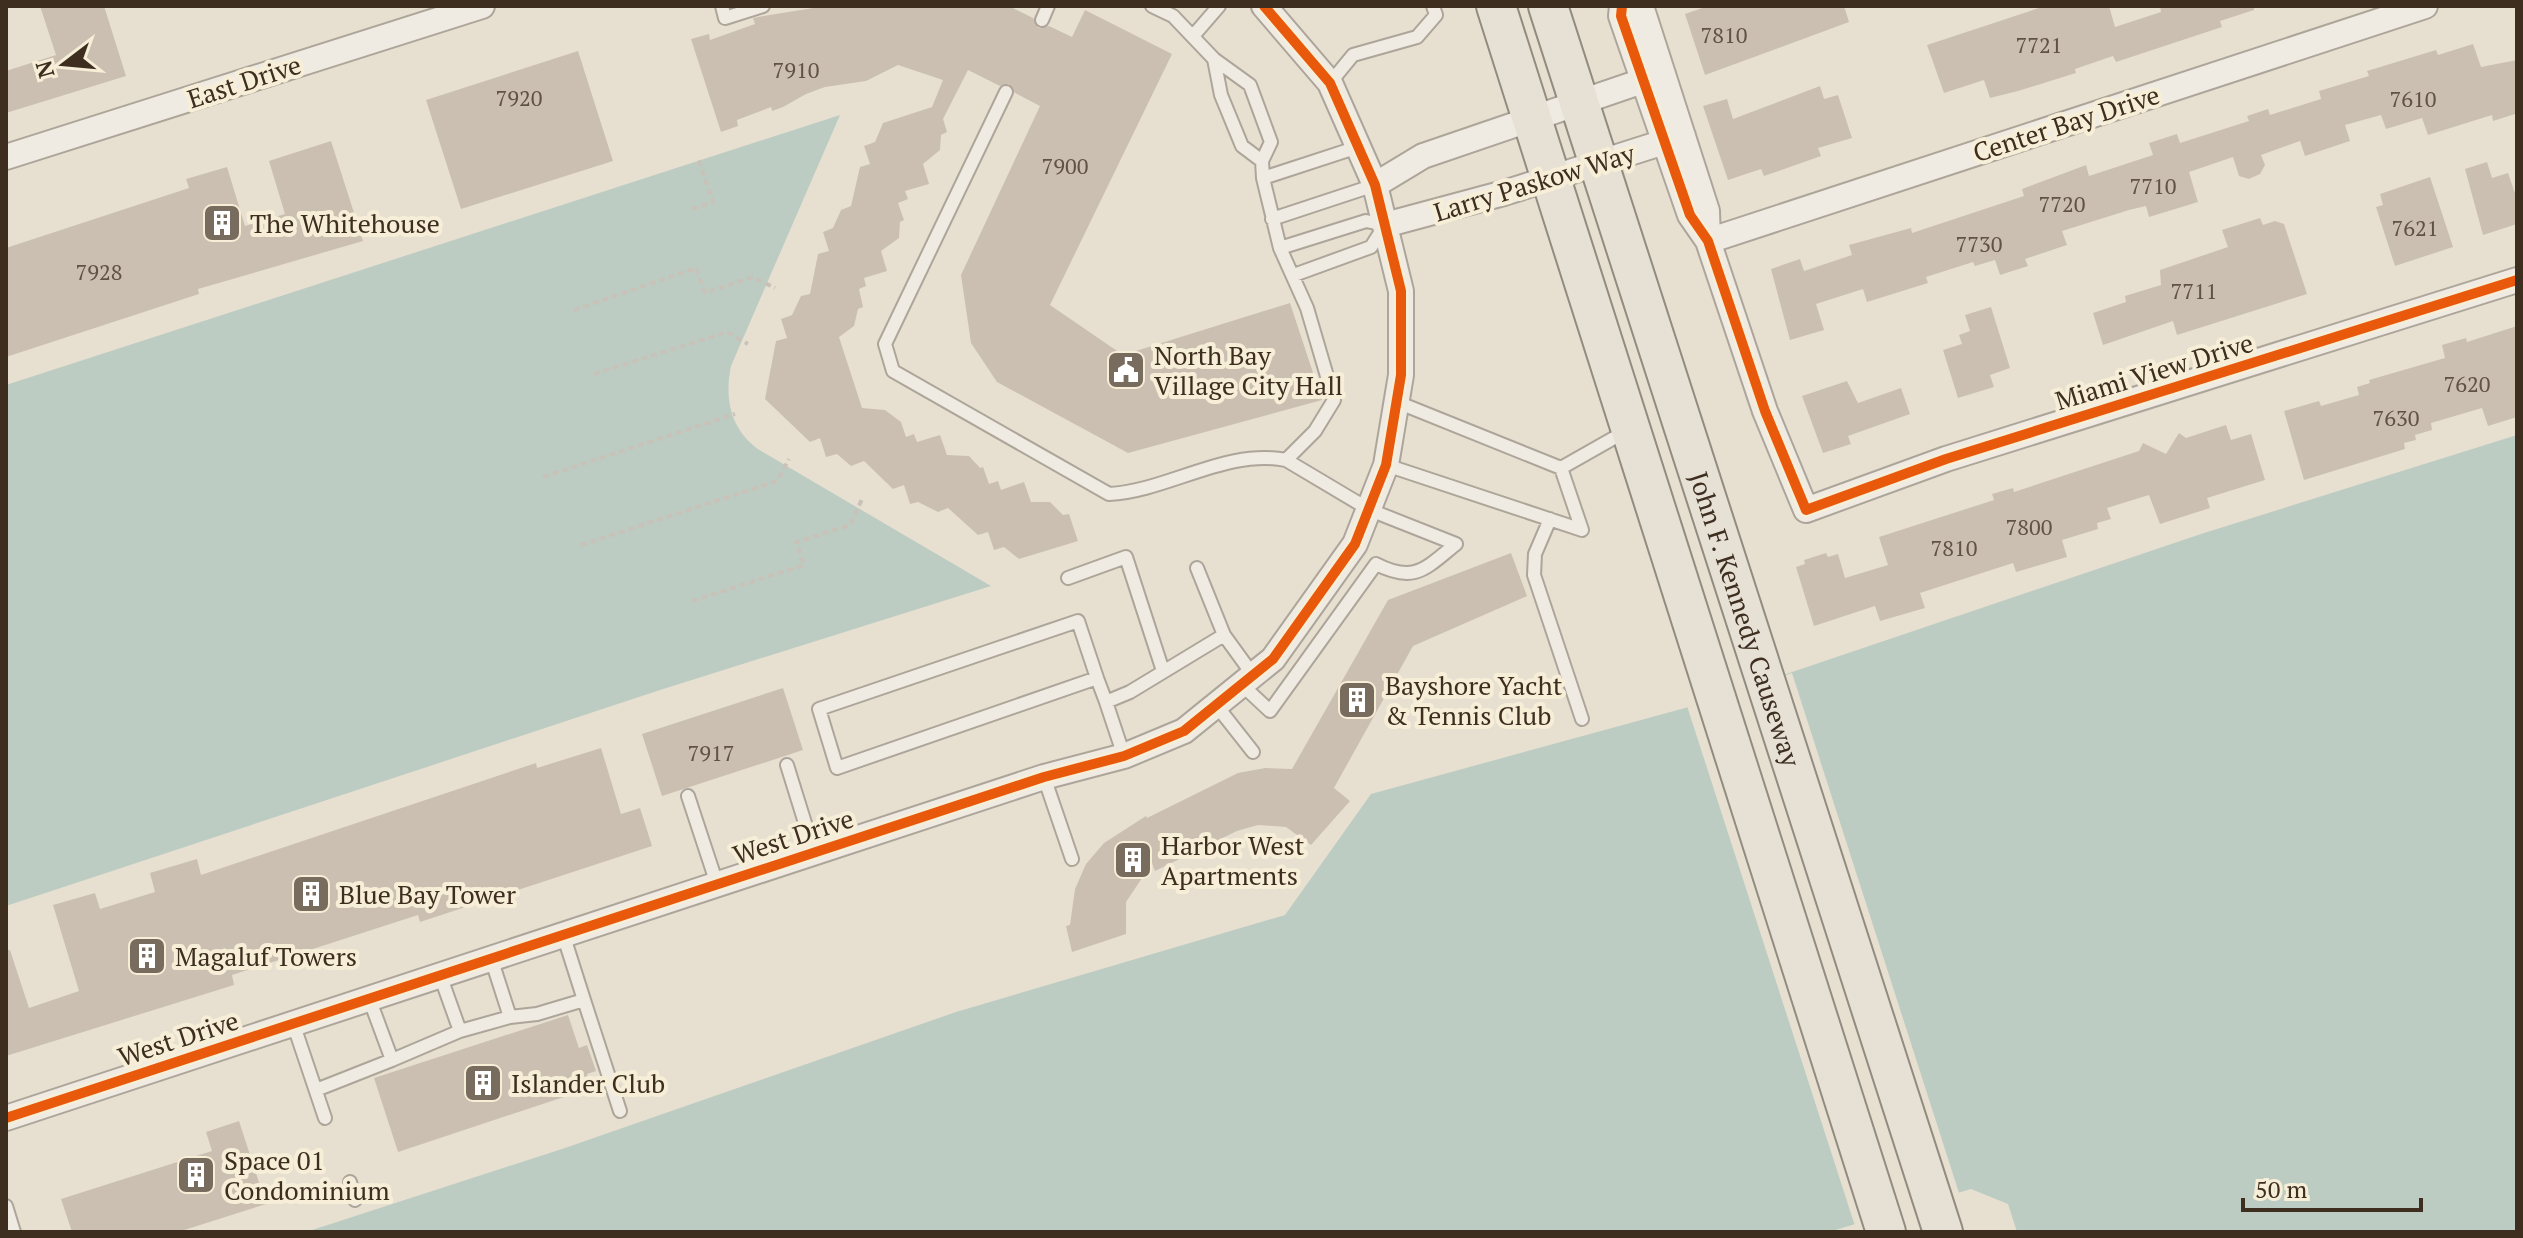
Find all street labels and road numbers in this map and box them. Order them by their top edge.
street label: East Drive [183,47,305,115]
street label: Center Bay Drive [1968,77,2164,169]
street label: Larry Paskow Way [1429,135,1639,229]
street label: Miami View Drive [2051,325,2257,417]
street label: John F. Kennedy Causeway [1682,467,1809,772]
street label: West Drive [728,801,858,871]
street label: West Drive [113,1003,243,1073]

